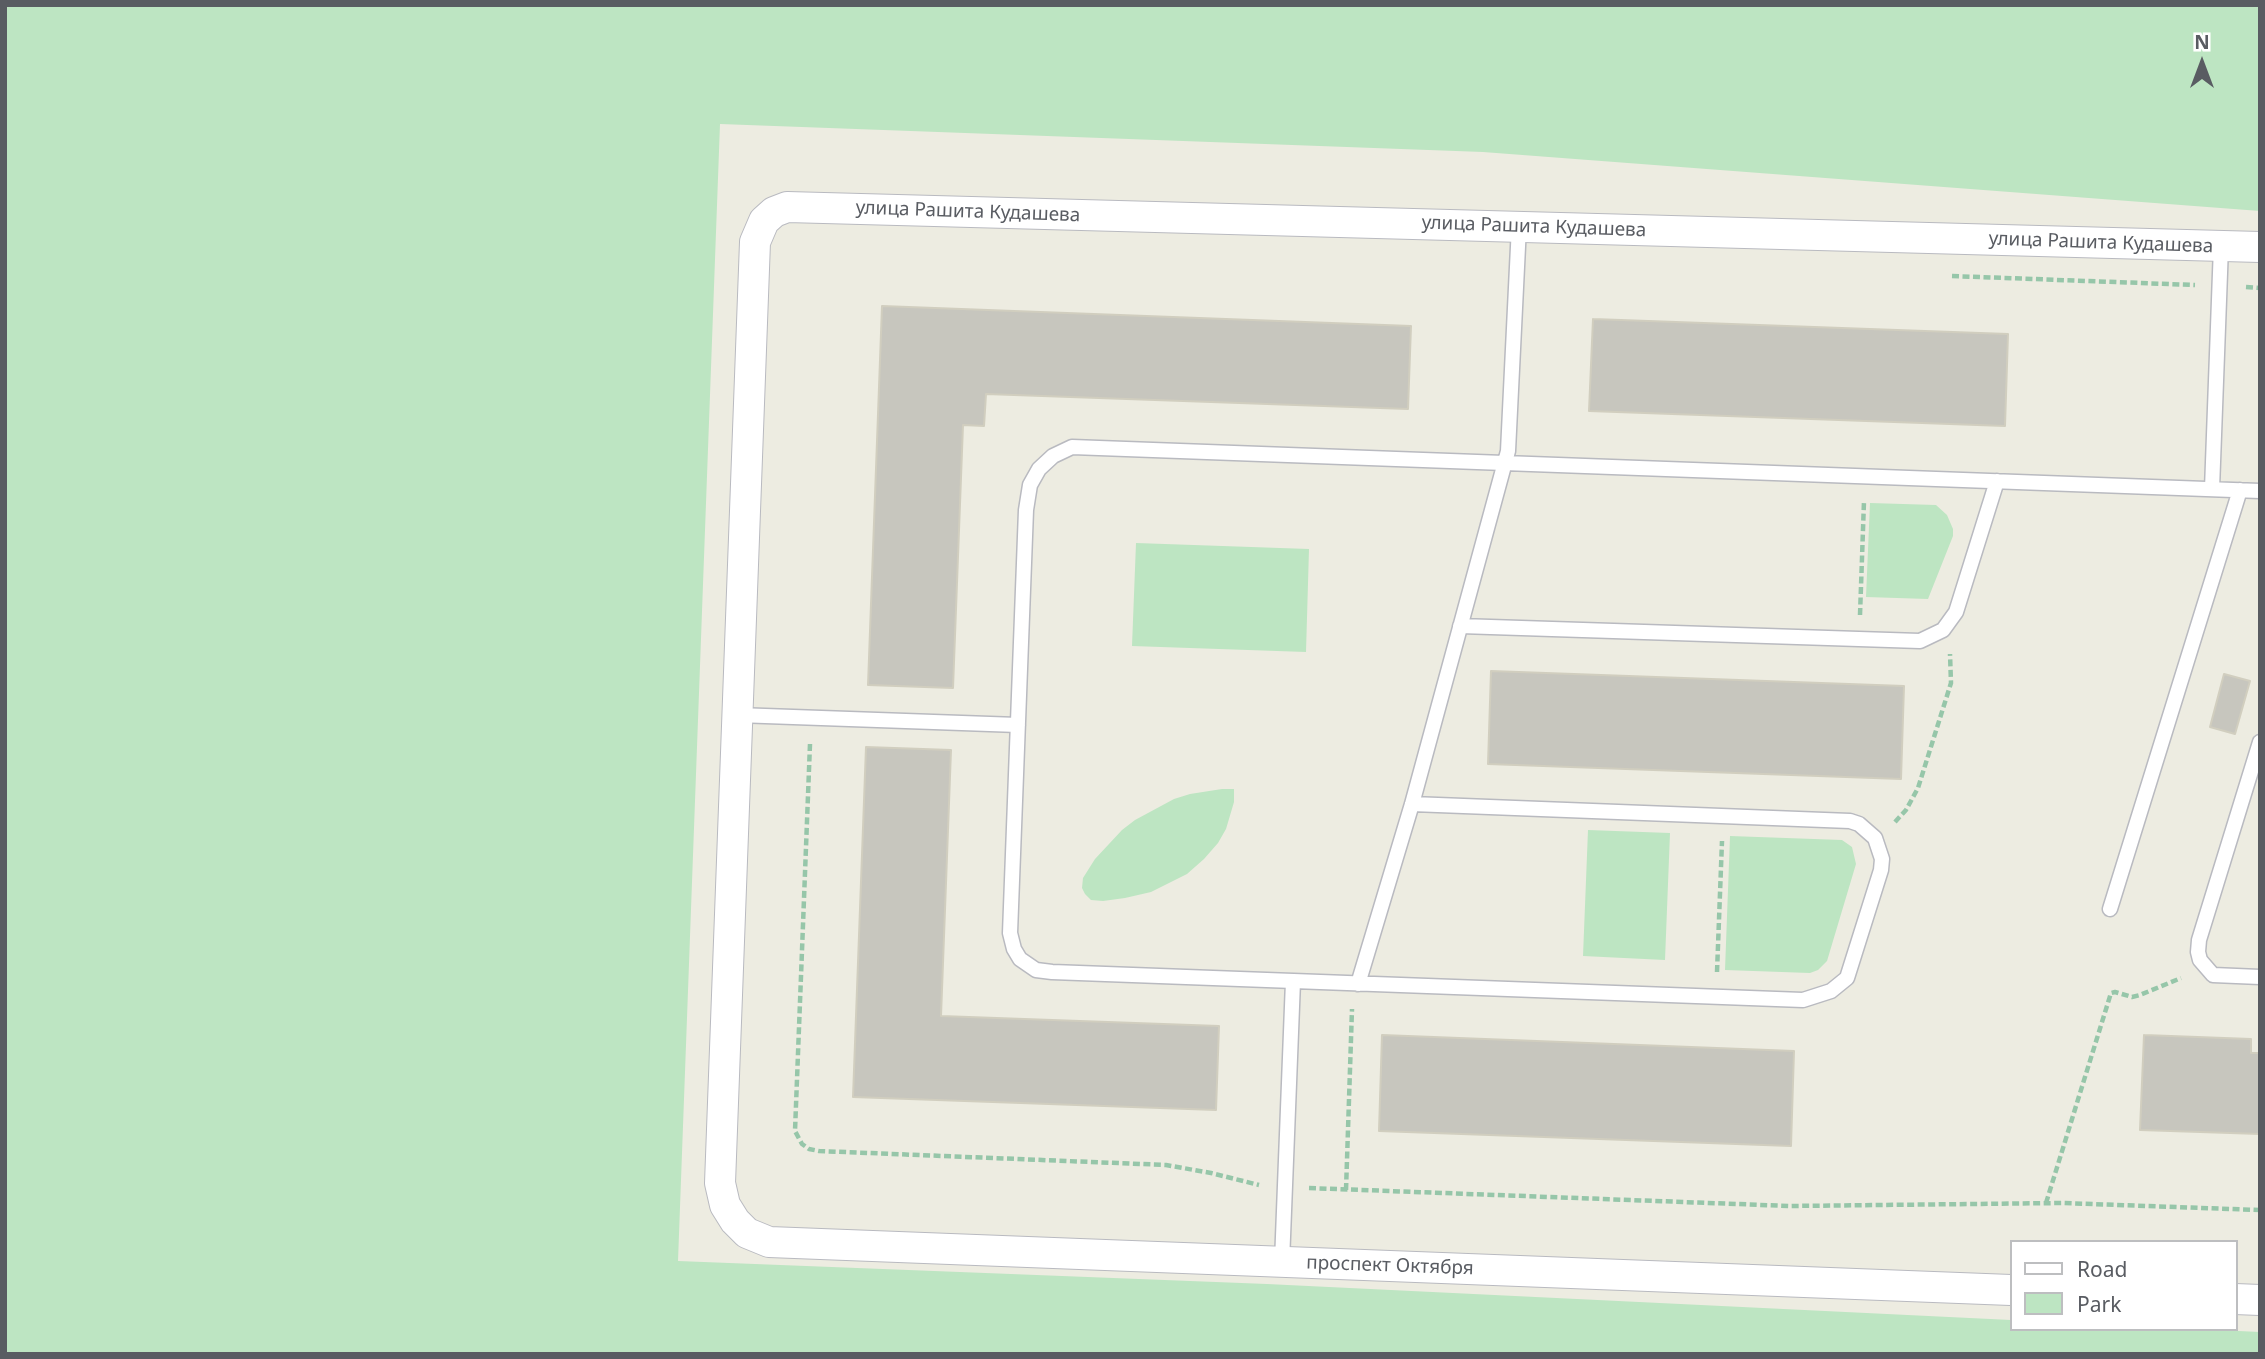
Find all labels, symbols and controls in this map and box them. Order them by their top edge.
north arrow [2167,28,2237,98]
text: N [2194,29,2210,55]
street label: улица Рашита Кудашева [855,197,1081,227]
street label: улица Рашита Кудашева [1421,212,1647,242]
street label: улица Рашита Кудашева [1988,228,2214,258]
legend [2010,1240,2237,1331]
street label: проспект Октября [1306,1252,1474,1280]
text: Road [2077,1255,2127,1283]
text: Park [2077,1290,2121,1318]

